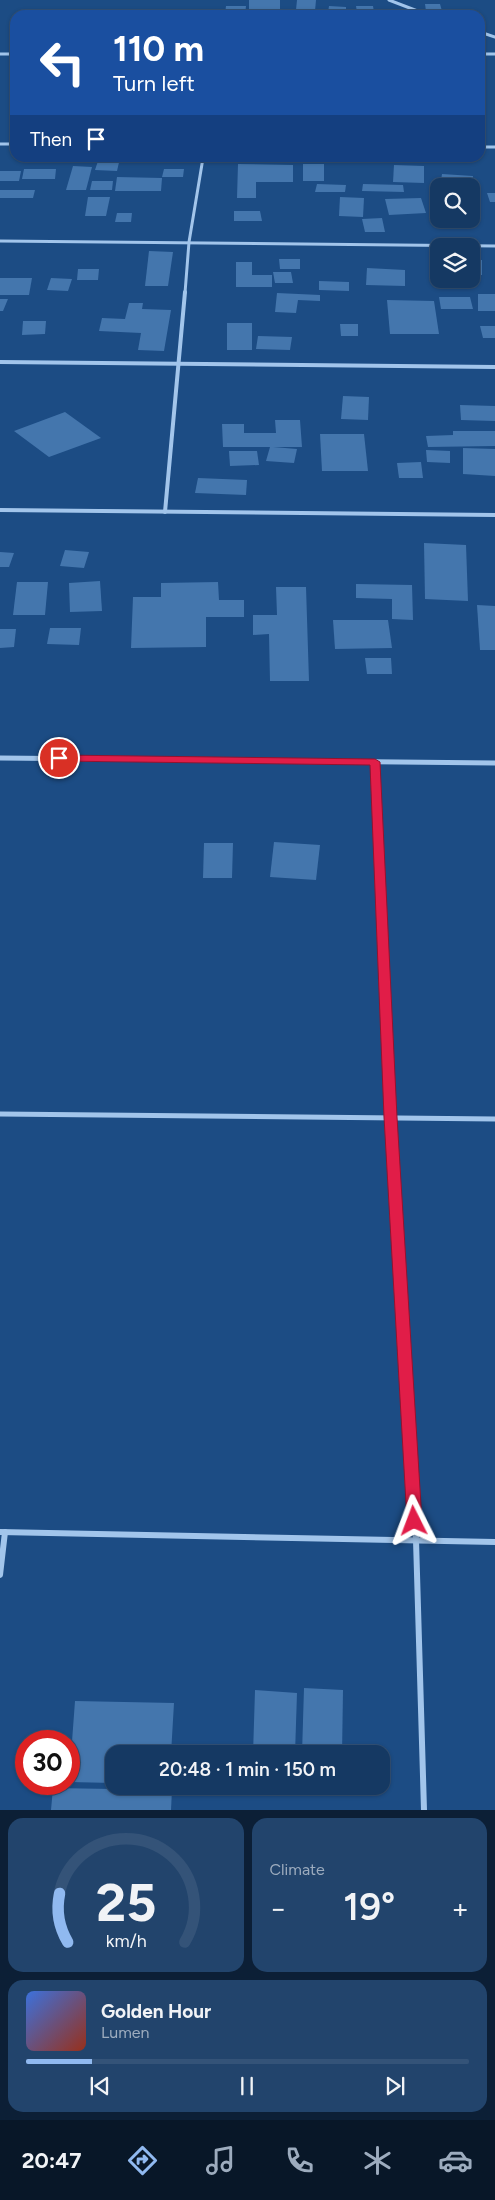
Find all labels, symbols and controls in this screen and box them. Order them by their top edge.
text: 110 m [113,28,204,70]
icon: left [30,30,95,95]
text: Turn left [113,70,195,97]
icon: arrive [82,125,110,153]
text: Then [30,128,72,151]
map controls [430,178,480,288]
button: search [430,178,480,228]
button: layers [430,238,480,288]
pin [38,737,80,779]
icon: arrive [45,744,73,772]
position arrow [387,1494,439,1546]
speed limit sign: 30 [15,1730,80,1795]
text: 20:48 · 1 min · 150 m [159,1758,336,1781]
text: Climate [270,1860,325,1879]
text: 25 [96,1872,156,1934]
text: 19° [343,1884,395,1930]
text: − [270,1891,287,1925]
text: + [452,1891,469,1925]
text: km/h [105,1930,146,1951]
text: Golden Hour [101,2000,211,2023]
text: Lumen [101,2023,150,2042]
icon: previous [86,2072,114,2100]
icon: pause [233,2072,261,2100]
icon: next [381,2072,409,2100]
icon: directions [125,2143,160,2178]
icon: music [203,2143,238,2178]
icon: phone [282,2143,317,2178]
icon: climate [360,2143,395,2178]
icon: car [438,2143,473,2178]
text: 20:47 [22,2147,81,2174]

